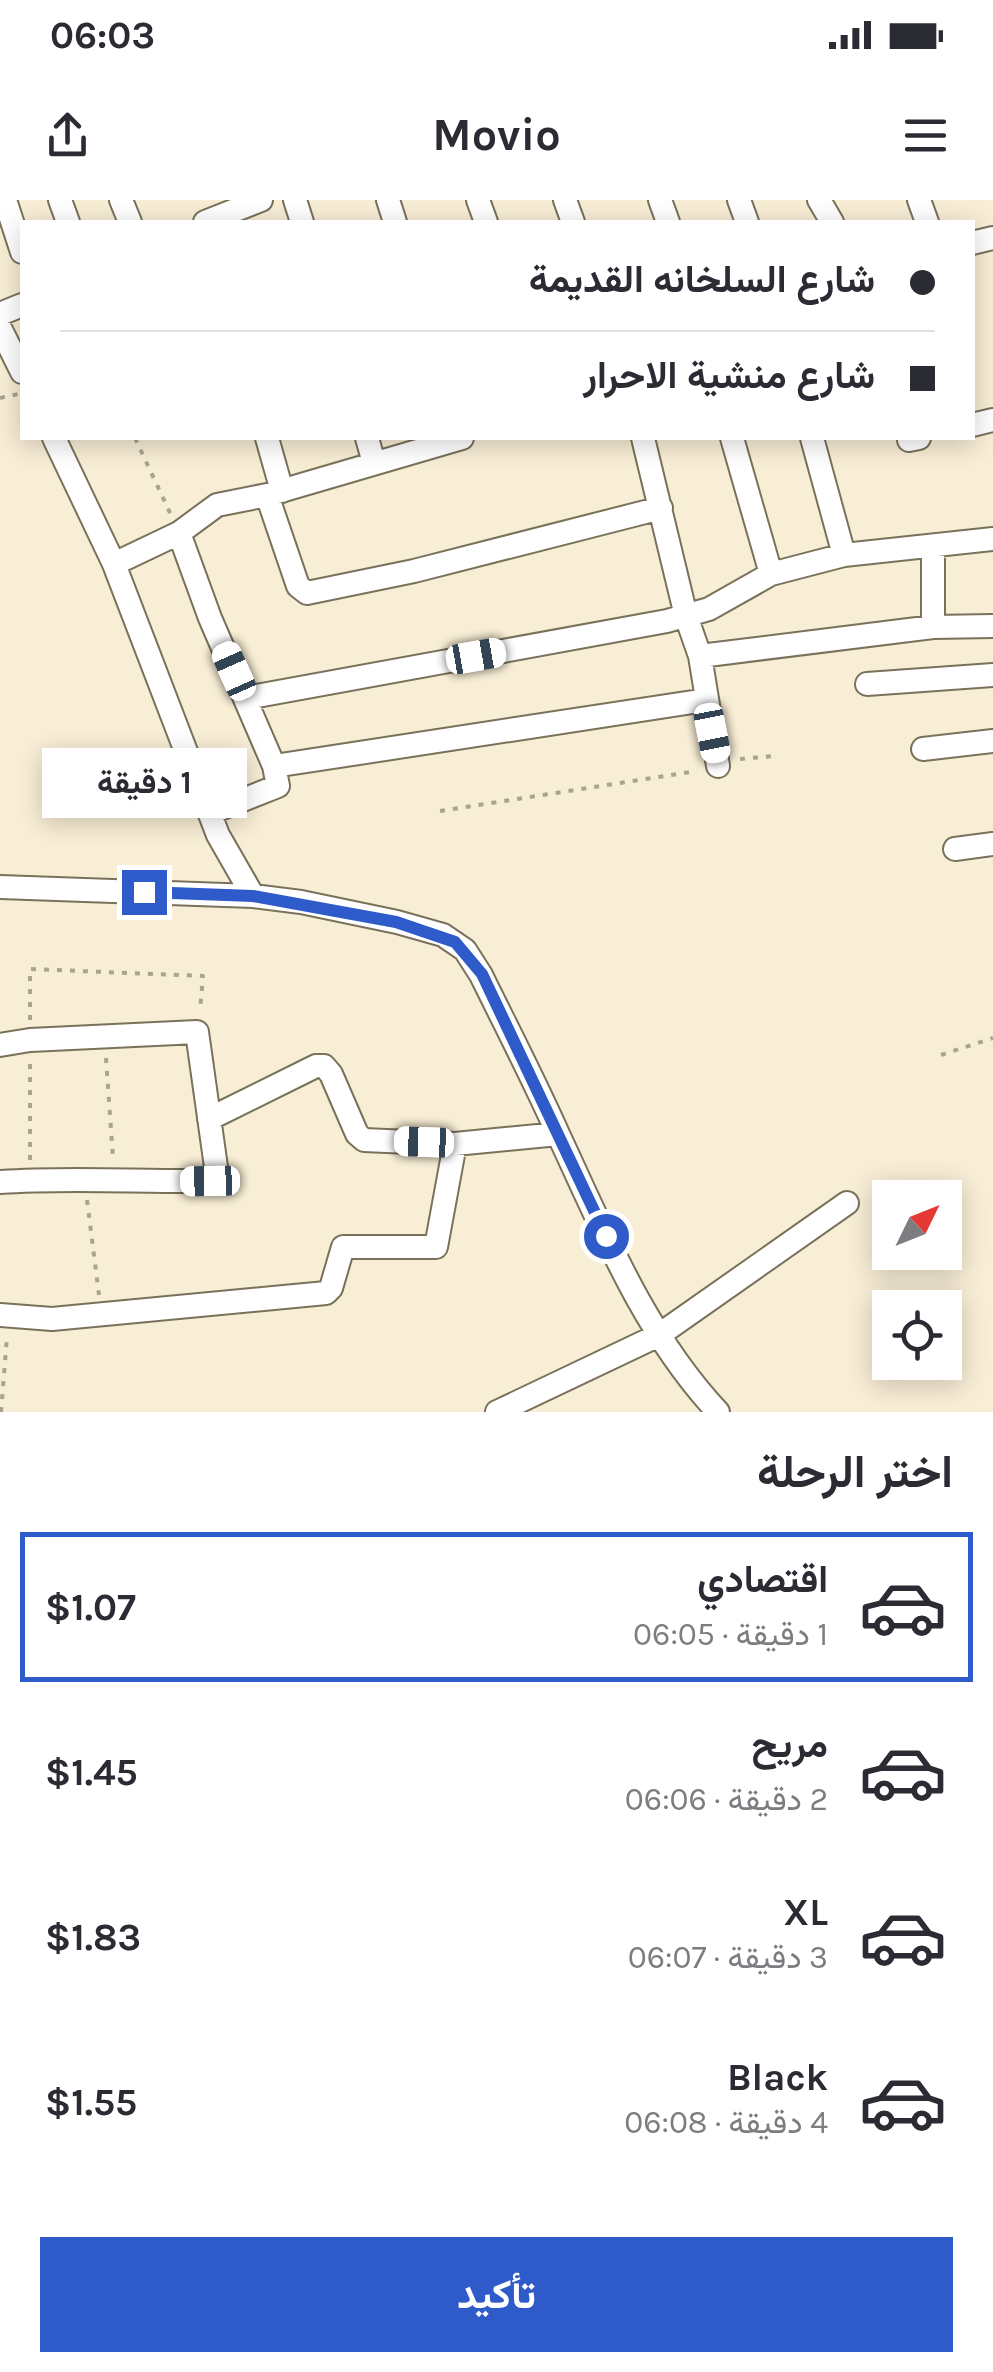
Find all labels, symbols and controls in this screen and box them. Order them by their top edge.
text: 06:03 [50,13,155,58]
icon: share [40,108,95,163]
icon: menu [898,108,953,163]
text: Movio [432,109,561,161]
text: شارع السلخانه القديمة [529,257,875,302]
text: شارع منشية الاحرار [583,353,875,398]
car [444,636,508,676]
car [208,637,260,705]
car [692,701,732,765]
callout: 1 دقيقة [42,747,246,817]
text: 1 دقيقة [97,764,192,801]
route end [122,870,167,915]
car [393,1126,455,1158]
car [180,1165,240,1197]
north arrow [872,1180,962,1270]
map controls [872,1180,962,1380]
route start [584,1214,629,1259]
button: locate [872,1290,962,1380]
text: اختر الرحلة [757,1446,953,1498]
text: اقتصادي [697,1557,828,1602]
icon: car [858,1562,948,1652]
text: $1.07 [45,1585,136,1630]
text: 1 دقيقة · 06:05 [633,1616,828,1653]
text: مريح [752,1722,828,1767]
icon: car [858,1727,948,1817]
text: $1.45 [45,1750,138,1795]
text: 2 دقيقة · 06:06 [625,1781,828,1818]
text: XL [783,1890,828,1935]
icon: car [858,1892,948,1982]
text: $1.83 [45,1915,141,1960]
text: 3 دقيقة · 06:07 [628,1939,828,1976]
text: Black [727,2055,828,2100]
icon: car [858,2057,948,2147]
text: $1.55 [45,2080,137,2125]
text: 4 دقيقة · 06:08 [624,2104,828,2141]
button: تأكيد [40,2237,953,2352]

